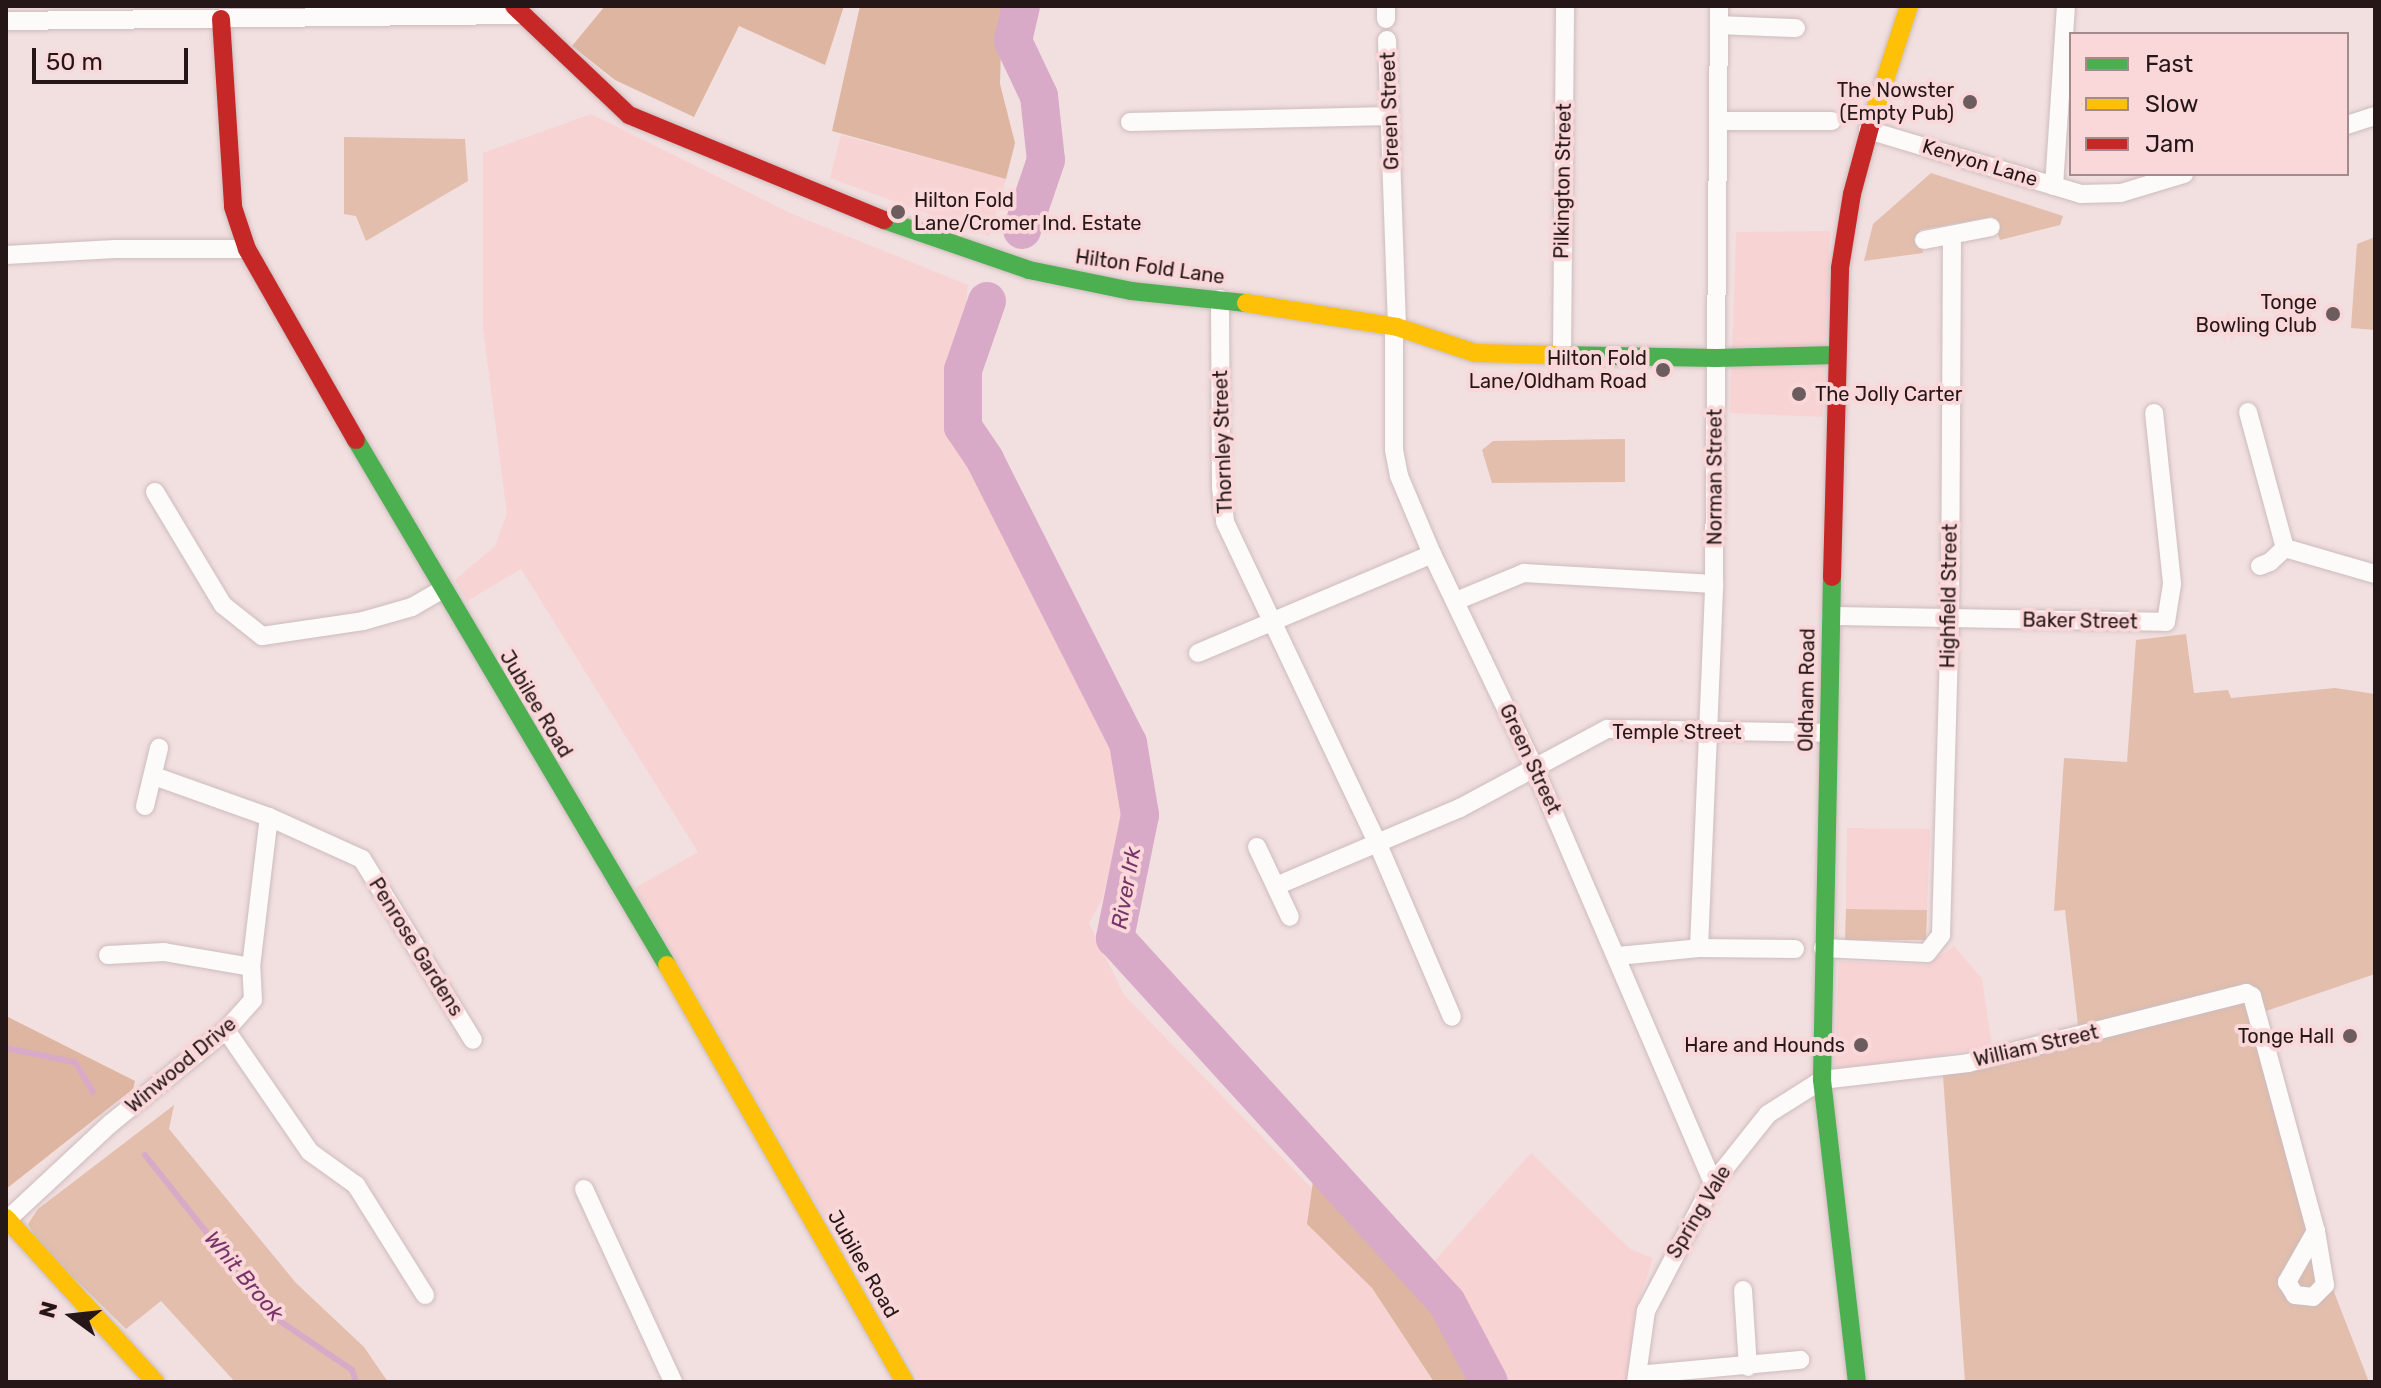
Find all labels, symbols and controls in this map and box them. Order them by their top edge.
scale bar [36,32,192,82]
legend [2069,32,2349,176]
text: 50 m [46,48,103,76]
text: Fast [2145,50,2193,78]
street label: Green Street [1376,51,1404,171]
place label: The Nowster (Empty Pub) [1837,78,1954,125]
text: Slow [2145,90,2198,118]
marker: The Nowster (Empty Pub) [1961,93,1979,111]
street label: Pilkington Street [1550,103,1576,259]
text: Jam [2145,130,2195,158]
street label: Kenyon Lane [1919,134,2041,192]
place label: Hilton Fold Lane/Cromer Ind. Estate [914,188,1142,235]
marker: Hilton Fold Lane/Cromer Ind. Estate [889,203,907,221]
street label: Hilton Fold Lane [1074,245,1226,289]
place label: Tonge Bowling Club [2196,290,2317,337]
marker: Tonge Bowling Club [2324,305,2342,323]
place label: Hilton Fold Lane/Oldham Road [1469,346,1647,393]
marker: Hilton Fold Lane/Oldham Road [1654,361,1672,379]
street label: Thornley Street [1208,370,1238,514]
place label: The Jolly Carter [1815,382,1963,406]
marker: The Jolly Carter [1790,385,1808,403]
street label: Norman Street [1703,409,1727,545]
street label: Highfield Street [1936,523,1962,669]
street label: Baker Street [2022,608,2138,634]
street label: Oldham Road [1794,628,1820,752]
street label: Jubilee Road [495,646,577,762]
street label: Green Street [1494,700,1566,818]
street label: Temple Street [1612,720,1742,744]
water label: River Irk [1106,845,1146,931]
street label: Penrose Gardens [364,873,468,1021]
street label: Winwood Drive [121,1012,241,1118]
street label: William Street [1971,1020,2101,1072]
place label: Tonge Hall [2238,1024,2334,1048]
marker: Tonge Hall [2341,1027,2359,1045]
place label: Hare and Hounds [1684,1033,1845,1057]
marker: Hare and Hounds [1852,1036,1870,1054]
street label: Spring Vale [1662,1161,1736,1263]
street label: Jubilee Road [822,1206,904,1322]
water label: Whit Brook [199,1226,289,1326]
north arrow [32,1276,112,1356]
text: N [33,1299,63,1321]

